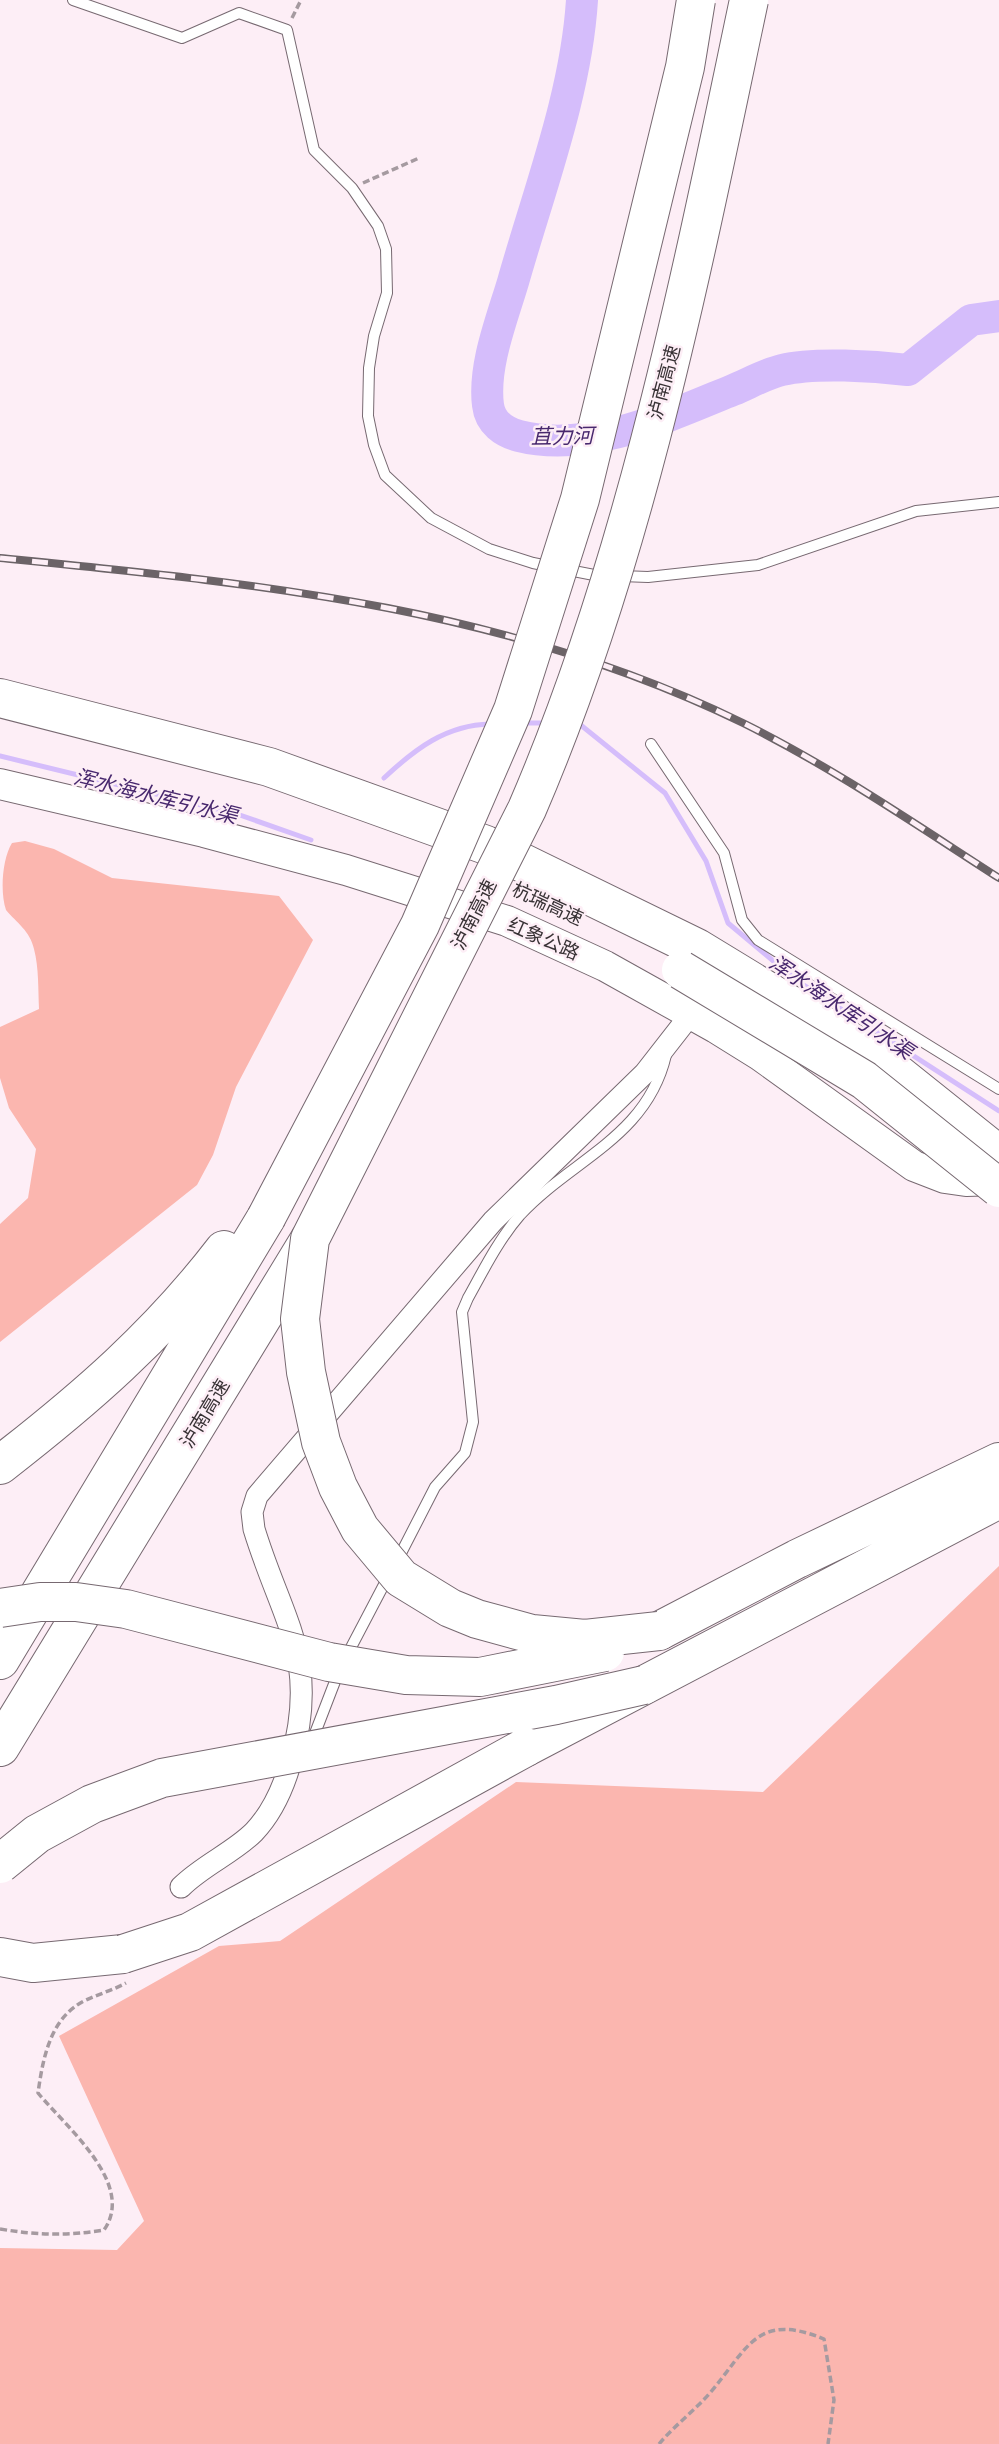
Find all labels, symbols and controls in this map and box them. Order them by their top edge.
street label: 泸南高速 [642,342,684,422]
water label: 苴力河 [530,422,598,448]
water label: 浑水海水库引水渠 [71,763,243,828]
street label: 泸南高速 [445,875,501,953]
street label: 杭瑞高速 [509,877,587,929]
street label: 红象公路 [505,912,583,964]
water label: 浑水海水库引水渠 [765,949,921,1065]
street label: 泸南高速 [175,1374,233,1452]

